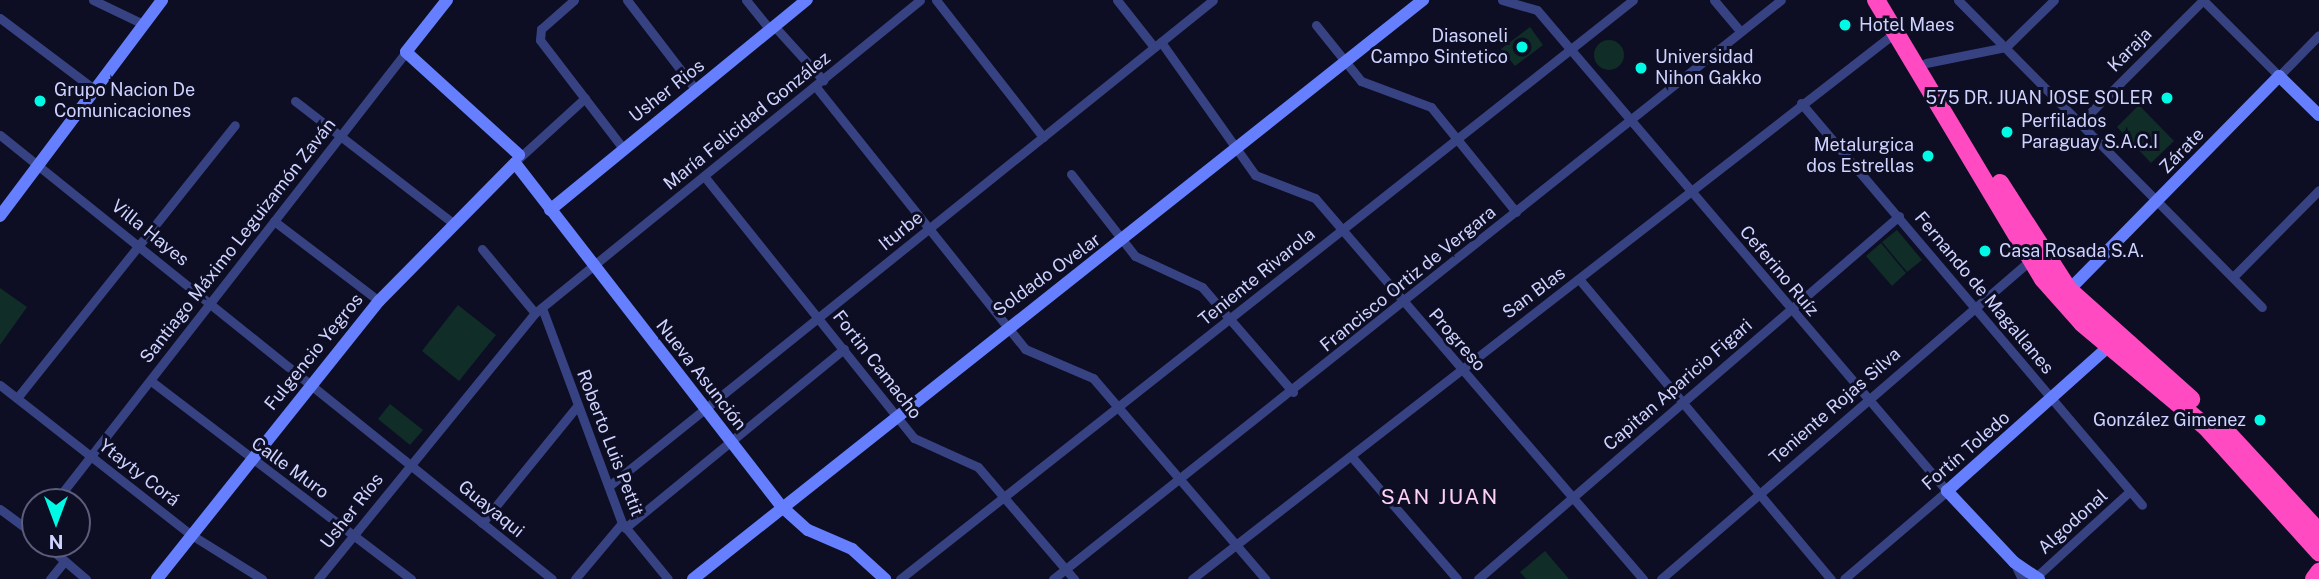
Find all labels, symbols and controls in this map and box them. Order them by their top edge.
place label: Hotel Maes [1859,14,1954,36]
marker: Hotel Maes [1837,17,1853,33]
street label: Karaja [2103,23,2157,77]
place label: Diasoneli Campo Sintetico [1370,26,1508,68]
marker: Diasoneli Campo Sintetico [1514,39,1530,55]
street label: María Felicidad González [659,47,835,195]
place label: Universidad Nihon Gakko [1655,47,1762,90]
street label: Usher Rios [625,55,709,127]
marker: Universidad Nihon Gakko [1633,60,1649,76]
place label: Grupo Nacion De Comunicaciones [54,80,195,122]
place label: 575 DR. JUAN JOSE SOLER [1925,87,2153,109]
marker: 575 DR. JUAN JOSE SOLER [2159,90,2175,106]
marker: Grupo Nacion De Comunicaciones [32,93,48,109]
place label: Perfilados Paraguay S.A.C.I [2021,111,2158,154]
street label: Santiago Máximo Leguizamón Zaván [136,114,340,368]
marker: Perfilados Paraguay S.A.C.I [1999,124,2015,140]
street label: Zárate [2155,124,2209,178]
place label: Metalurgica dos Estrellas [1806,135,1914,178]
marker: Metalurgica dos Estrellas [1920,148,1936,164]
street label: Villa Hayes [107,195,193,271]
street label: Francisco Ortiz de Vergara [1315,201,1501,357]
street label: Iturbe [875,207,927,255]
street label: Fernando de Magallanes [1910,207,2058,379]
street label: Ceferino Ruíz [1735,221,1823,321]
street label: Teniente Rivarola [1194,223,1320,331]
street label: Soldado Ovelar [989,229,1105,321]
place label: Casa Rosada S.A. [1999,240,2144,262]
marker: Casa Rosada S.A. [1977,243,1993,259]
street label: San Blas [1498,262,1570,324]
street label: Fulgencio Yegros [260,289,368,415]
street label: Progreso [1424,304,1490,376]
street label: Fortin Camacho [828,306,926,424]
street label: Nueva Asunción [651,315,751,435]
street label: Capitan Aparicio Figari [1599,315,1757,455]
street label: Teniente Rojas Silva [1765,343,1905,469]
street label: Roberto Luis Pettit [572,366,648,520]
street label: Fortín Toledo [1918,407,2014,495]
place label: González Gimenez [2093,409,2246,431]
marker: González Gimenez [2252,412,2268,428]
street label: Calle Muro [247,433,333,503]
street label: Ytayty Corá [94,435,184,511]
street label: Usher Ríos [316,469,388,553]
street label: Guayaqui [454,476,528,542]
district label: SAN JUAN [1382,484,1498,510]
street label: Algodonal [2034,485,2112,559]
north arrow [21,488,91,558]
text: N [49,531,63,553]

